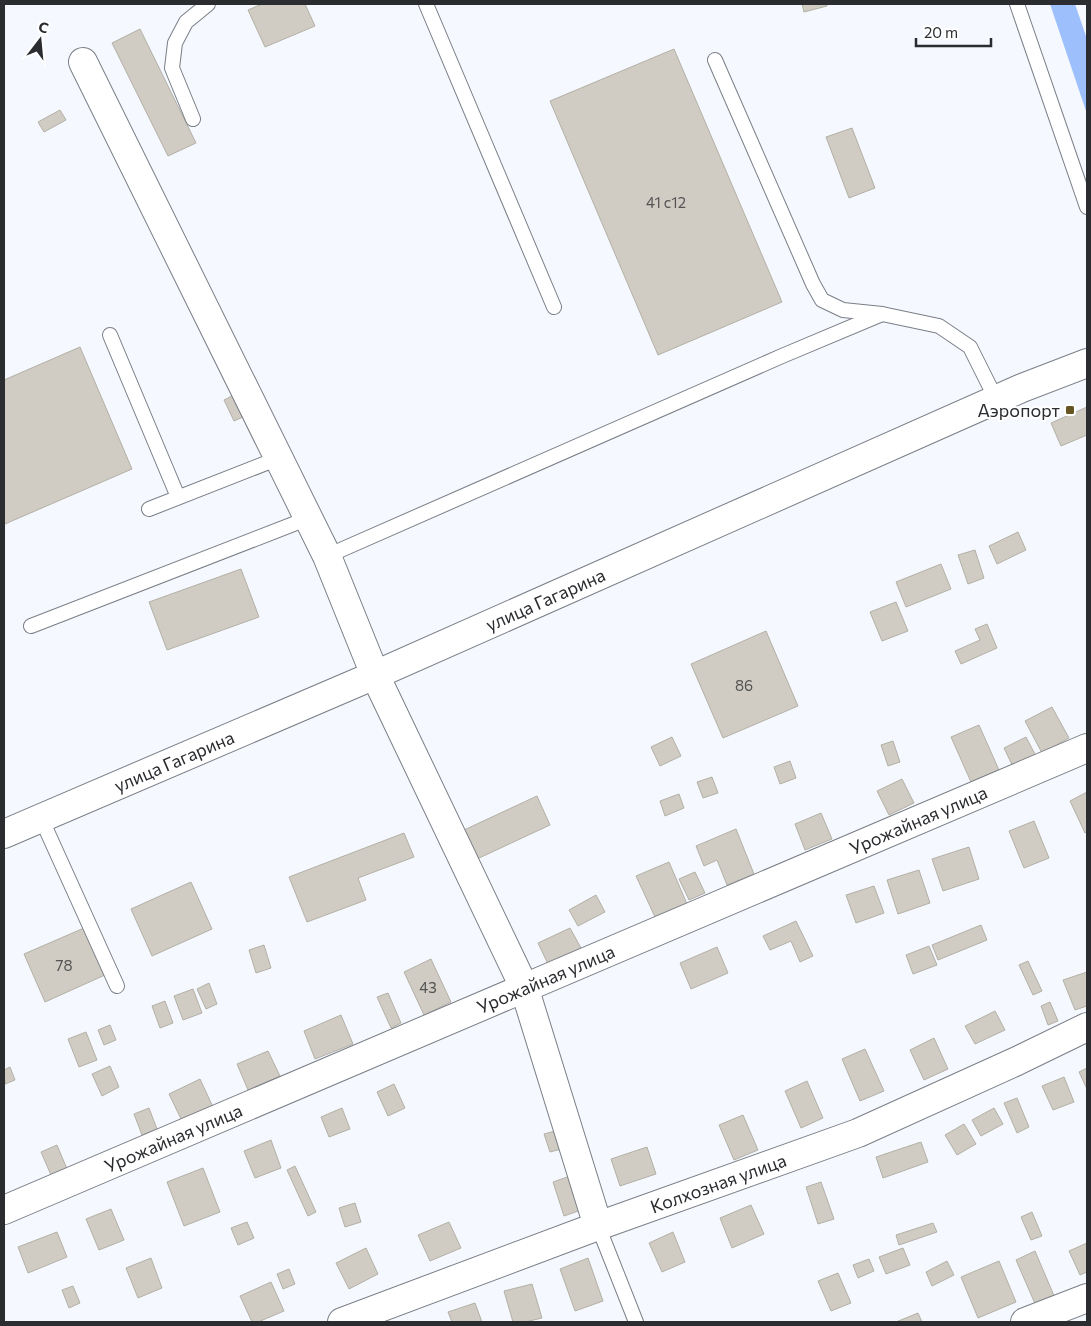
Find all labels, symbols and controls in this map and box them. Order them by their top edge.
north arrow [15,15,65,65]
scale bar [916,15,991,47]
text: С [37,18,51,37]
text: 20 m [924,23,958,41]
house number: 41 с12 [646,193,686,211]
place label: Аэропорт [977,399,1061,421]
marker: Аэропорт [1064,404,1076,416]
street label: улица Гагарина [482,563,609,636]
house number: 86 [735,676,753,694]
street label: улица Гагарина [111,726,237,797]
street label: Урожайная улица [846,781,991,859]
street label: Урожайная улица [474,940,618,1018]
house number: 78 [56,956,72,974]
house number: 43 [419,978,437,996]
street label: Урожайная улица [101,1099,245,1177]
street label: Колхозная улица [647,1149,789,1217]

